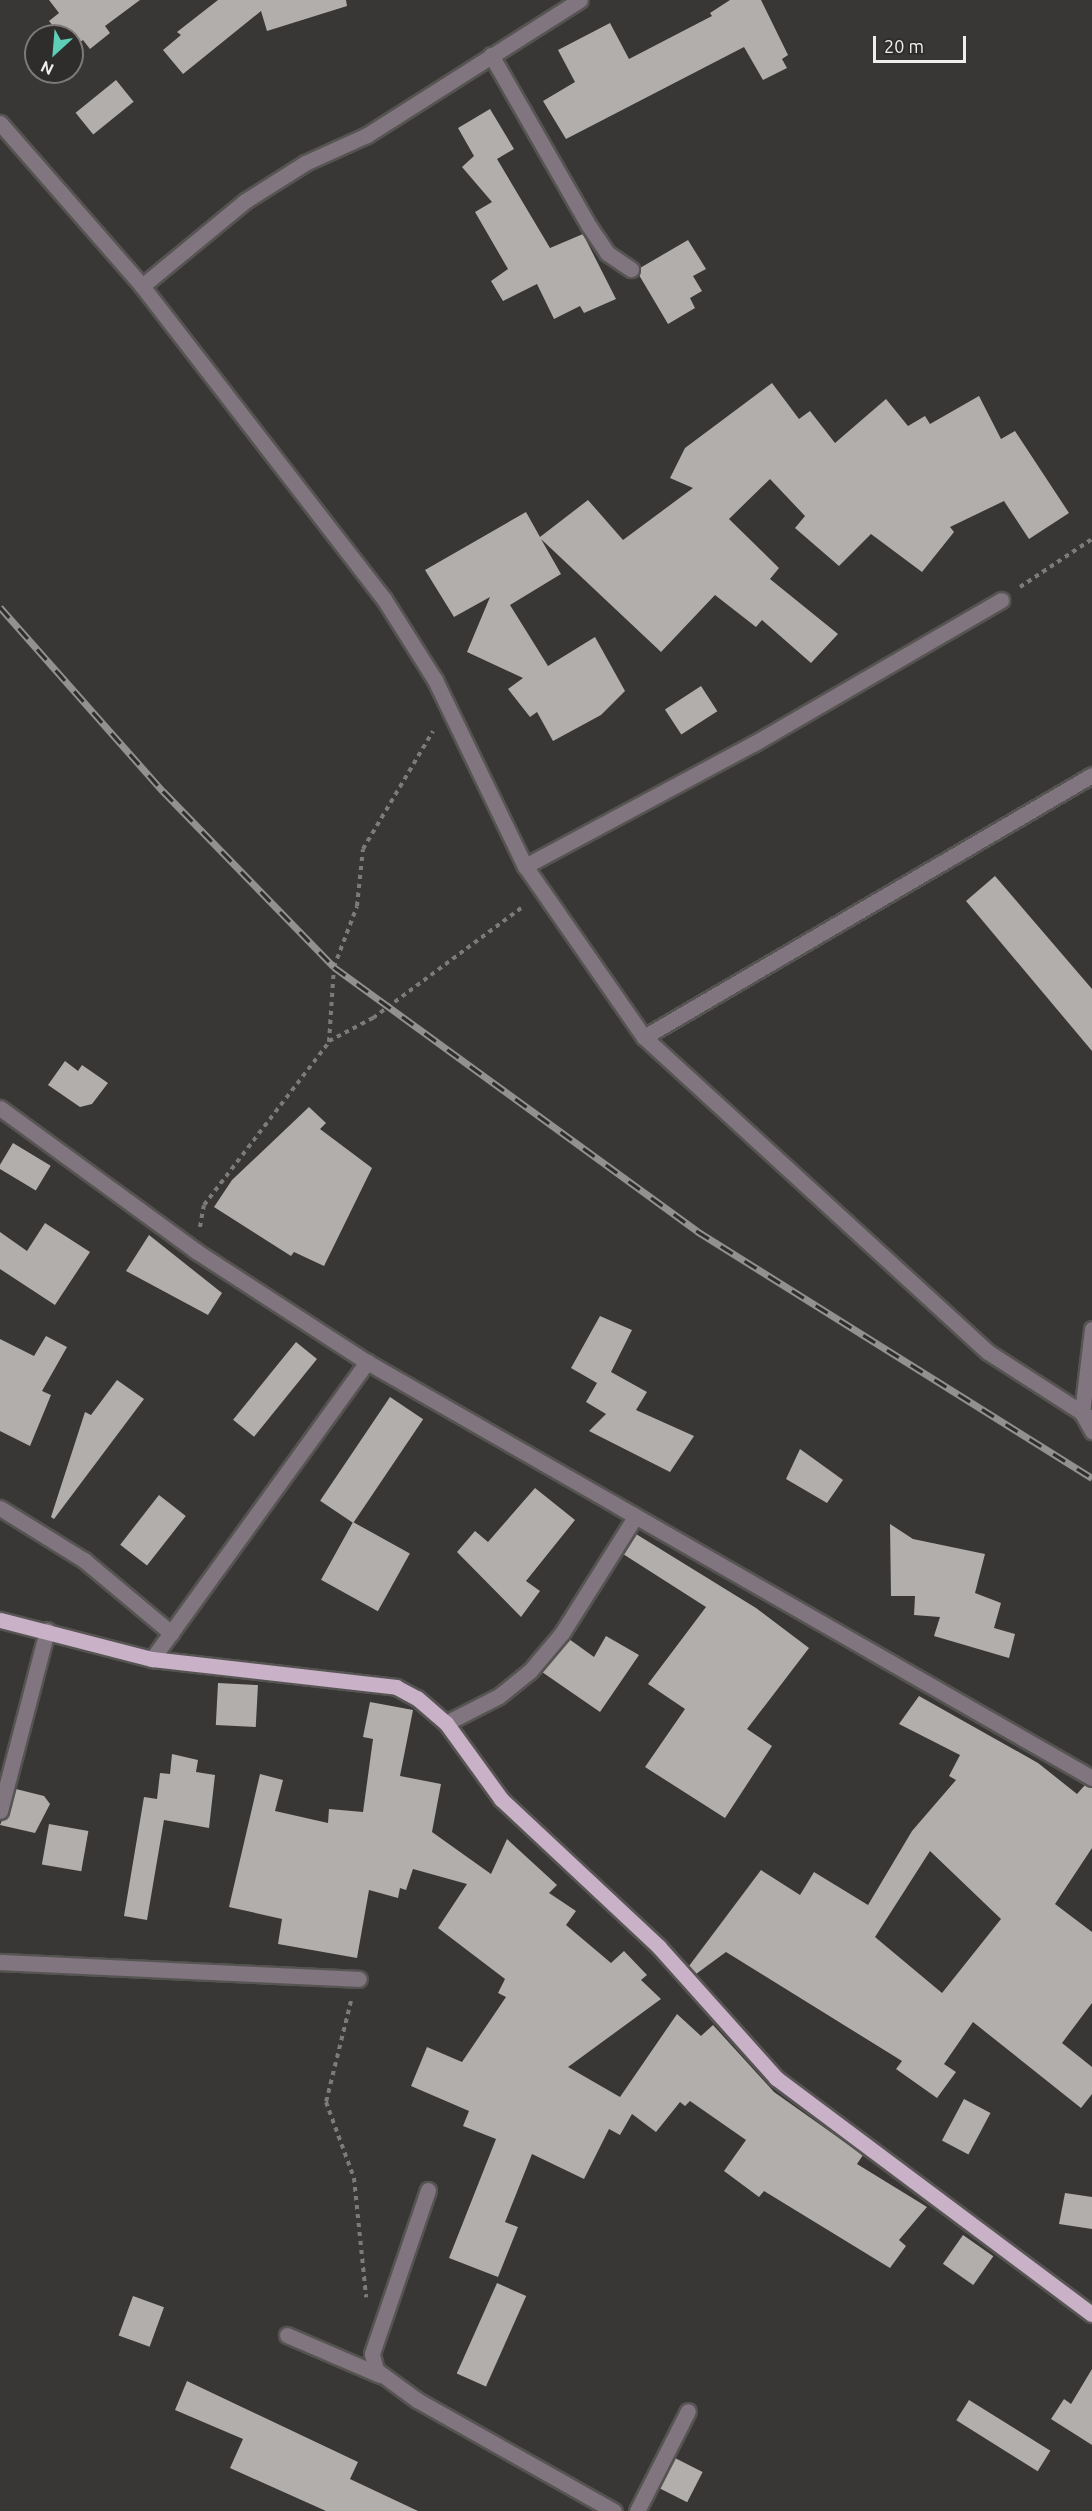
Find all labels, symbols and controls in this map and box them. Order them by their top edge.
north arrow [24,24,84,84]
scale bar [876,24,969,62]
text: 20 m [884,36,924,56]
text: N [38,58,56,79]

